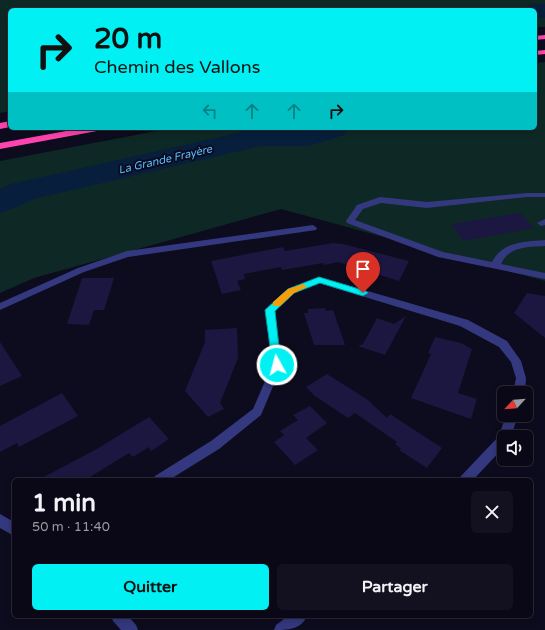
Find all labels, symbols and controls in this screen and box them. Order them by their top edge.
text: 20 m [94,22,162,56]
icon: right [28,24,80,76]
text: Chemin des Vallons [94,56,260,78]
icon: left [199,100,221,122]
icon: ahead [241,100,263,122]
icon: ahead [283,100,305,122]
icon: right [325,100,347,122]
water label: La Grande Frayère [117,142,214,177]
pin [346,252,380,293]
icon: arrive [352,258,374,280]
position arrow [256,344,298,386]
north arrow [497,386,533,422]
map controls [497,386,533,466]
button: sound [497,430,533,466]
text: 1 min [32,489,96,518]
button: close [471,491,513,533]
text: 50 m · 11:40 [32,519,110,535]
button: Quitter [32,564,269,610]
button: Partager [277,564,513,610]

